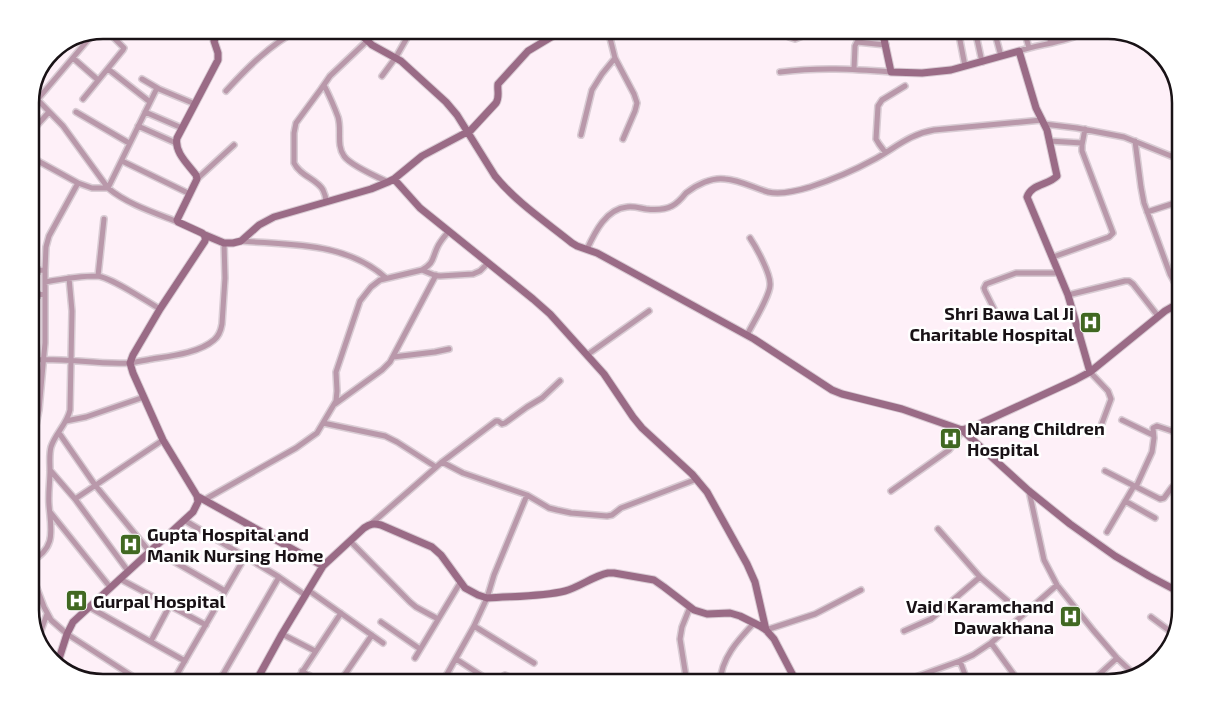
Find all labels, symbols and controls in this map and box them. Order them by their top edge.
place label: Shri Bawa Lal Ji Charitable Hospital [909,302,1074,345]
hospital icon: Shri Bawa Lal Ji Charitable Hospital [1078,311,1102,335]
place label: Narang Children Hospital [967,417,1105,460]
hospital icon: Narang Children Hospital [939,426,963,450]
place label: Gupta Hospital and Manik Nursing Home [147,523,324,566]
hospital icon: Gupta Hospital and Manik Nursing Home [119,532,143,556]
hospital icon: Gurpal Hospital [65,589,89,613]
place label: Gurpal Hospital [93,590,226,612]
place label: Vaid Karamchand Dawakhana [906,595,1054,638]
hospital icon: Vaid Karamchand Dawakhana [1058,604,1082,628]

